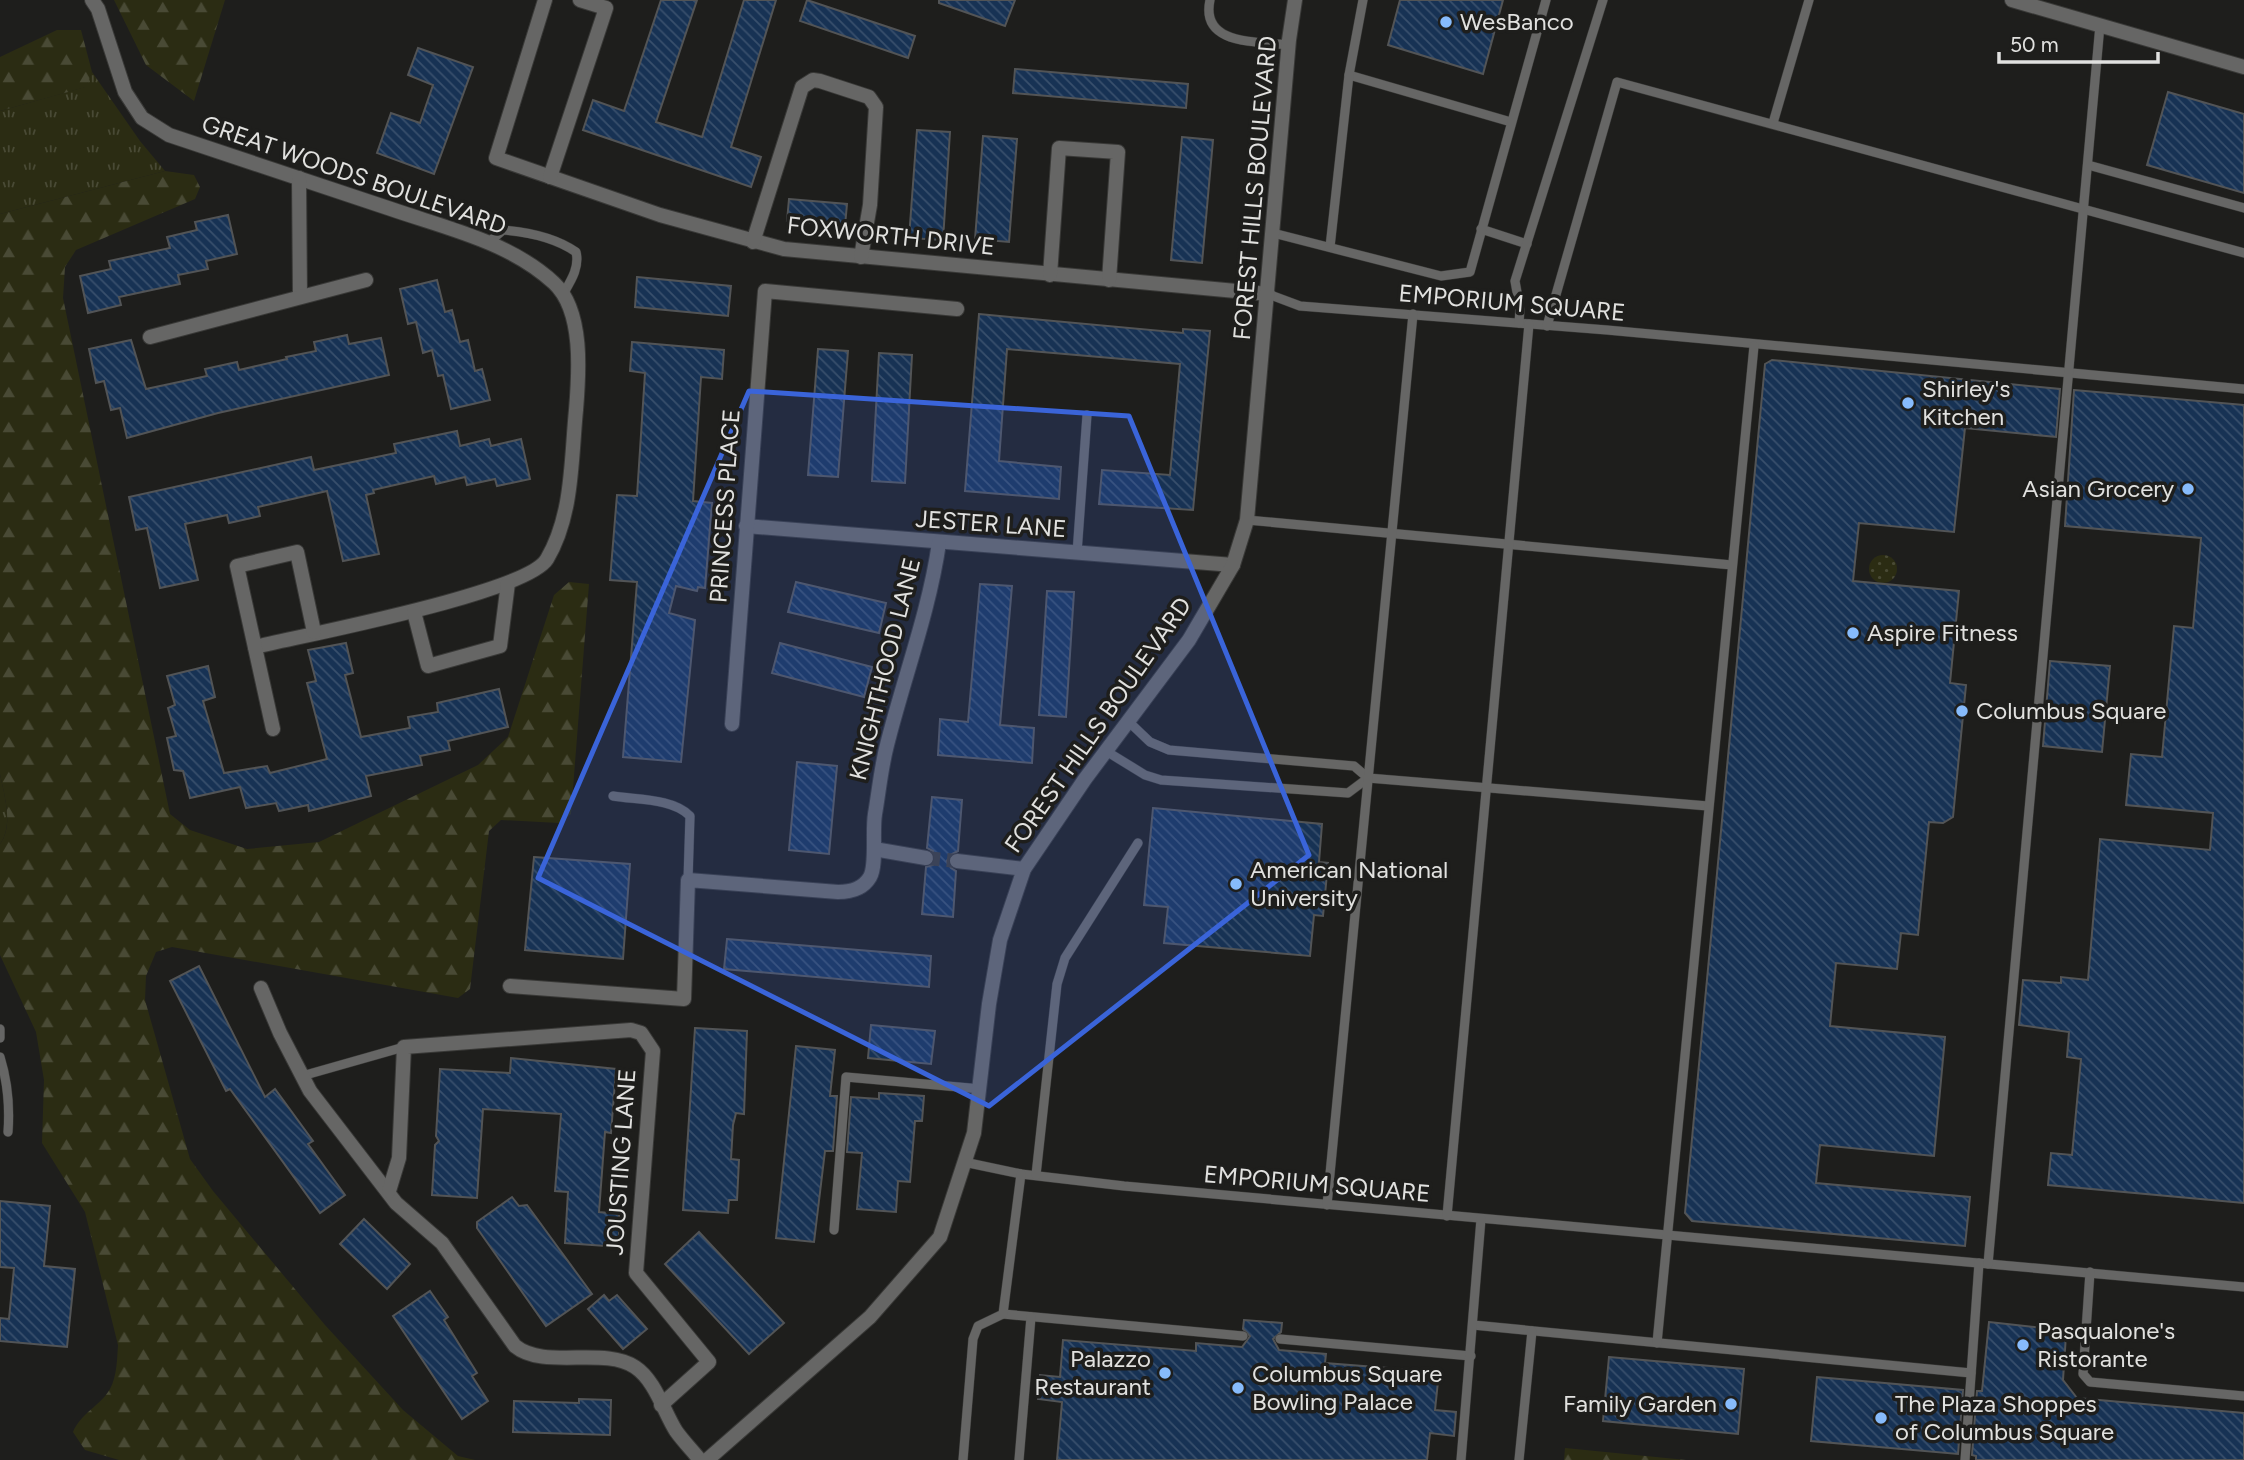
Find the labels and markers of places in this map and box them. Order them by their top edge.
place label: WesBanco [1460,7,1574,36]
marker: WesBanco [1438,14,1454,30]
place label: Shirley's Kitchen [1922,374,2010,431]
marker: Shirley's Kitchen [1900,395,1916,411]
place label: Asian Grocery [2022,474,2174,503]
marker: Asian Grocery [2180,481,2196,497]
place label: Aspire Fitness [1867,618,2018,647]
marker: Aspire Fitness [1845,625,1861,641]
place label: Columbus Square [1976,696,2166,725]
marker: Columbus Square [1954,703,1970,719]
place label: American National University [1250,855,1448,912]
marker: American National University [1228,876,1244,892]
place label: Pasqualone's Ristorante [2037,1316,2175,1373]
marker: Pasqualone's Ristorante [2015,1337,2031,1353]
place label: Palazzo Restaurant [1034,1344,1151,1401]
place label: Columbus Square Bowling Palace [1252,1359,1442,1416]
marker: Palazzo Restaurant [1157,1365,1173,1381]
marker: Columbus Square Bowling Palace [1230,1380,1246,1396]
place label: Family Garden [1563,1389,1717,1418]
place label: The Plaza Shoppes of Columbus Square [1895,1389,2114,1446]
marker: Family Garden [1723,1396,1739,1412]
marker: The Plaza Shoppes of Columbus Square [1873,1410,1889,1426]

